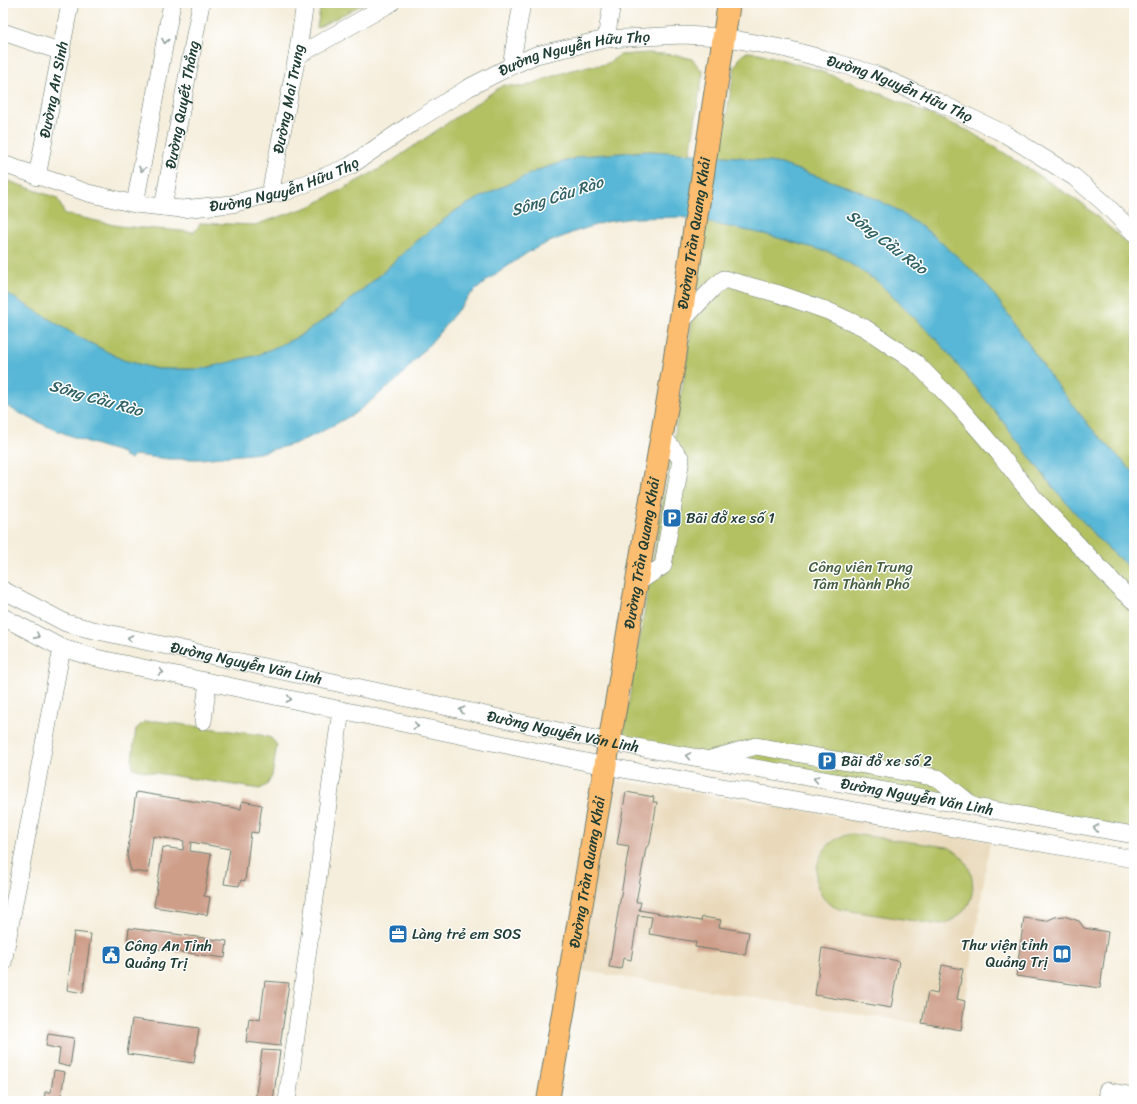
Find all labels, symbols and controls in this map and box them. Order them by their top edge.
street label: Đường Nguyễn Hữu Thọ [494,24,651,83]
street label: Đường Quyết Thắng [157,38,207,171]
one-way arrow [161,38,170,44]
street label: Đường An Sinh [32,39,76,140]
street label: Đường Mai Trung [265,42,312,156]
street label: Đường Nguyễn Hữu Thọ [824,48,978,130]
street label: Đường Nguyễn Hữu Thọ [208,150,365,219]
street label: Đường Trần Quang Khải [669,155,718,311]
one-way arrow [138,166,147,172]
water label: Sông Cầu Rào [507,167,608,225]
water label: Sông Cầu Rào [840,202,935,283]
water label: Sông Cầu Rào [46,371,147,425]
street label: Đường Trần Quang Khải [616,474,668,631]
place label: Bãi đỗ xe số 1 [686,505,775,531]
parking icon: Bãi đỗ xe số 1 [661,507,683,529]
park label: Công viên Trung Tâm Thành Phố [809,554,914,597]
one-way arrow [33,631,40,638]
one-way arrow [126,634,133,642]
street label: Đường Nguyễn Văn Linh [168,634,325,692]
one-way arrow [158,667,165,675]
one-way arrow [285,694,292,702]
street label: Đường Nguyễn Văn Linh [485,703,641,760]
one-way arrow [459,706,465,714]
one-way arrow [413,721,419,729]
place label: Bãi đỗ xe số 2 [841,748,932,774]
parking icon: Bãi đỗ xe số 2 [816,750,838,772]
one-way arrow [685,752,691,761]
street label: Đường Nguyễn Văn Linh [839,770,996,823]
one-way arrow [813,775,819,783]
street label: Đường Trần Quang Khải [561,794,613,950]
one-way arrow [1092,824,1099,833]
place label: Làng trẻ em SOS [412,921,522,947]
office icon: Làng trẻ em SOS [387,923,409,945]
place label: Thư viện tỉnh Quảng Trị [961,932,1049,975]
place label: Công An Tỉnh Quảng Trị [125,933,212,976]
library icon: Thư viện tỉnh Quảng Trị [1051,943,1073,965]
public building icon: Công An Tỉnh Quảng Trị [100,944,122,966]

